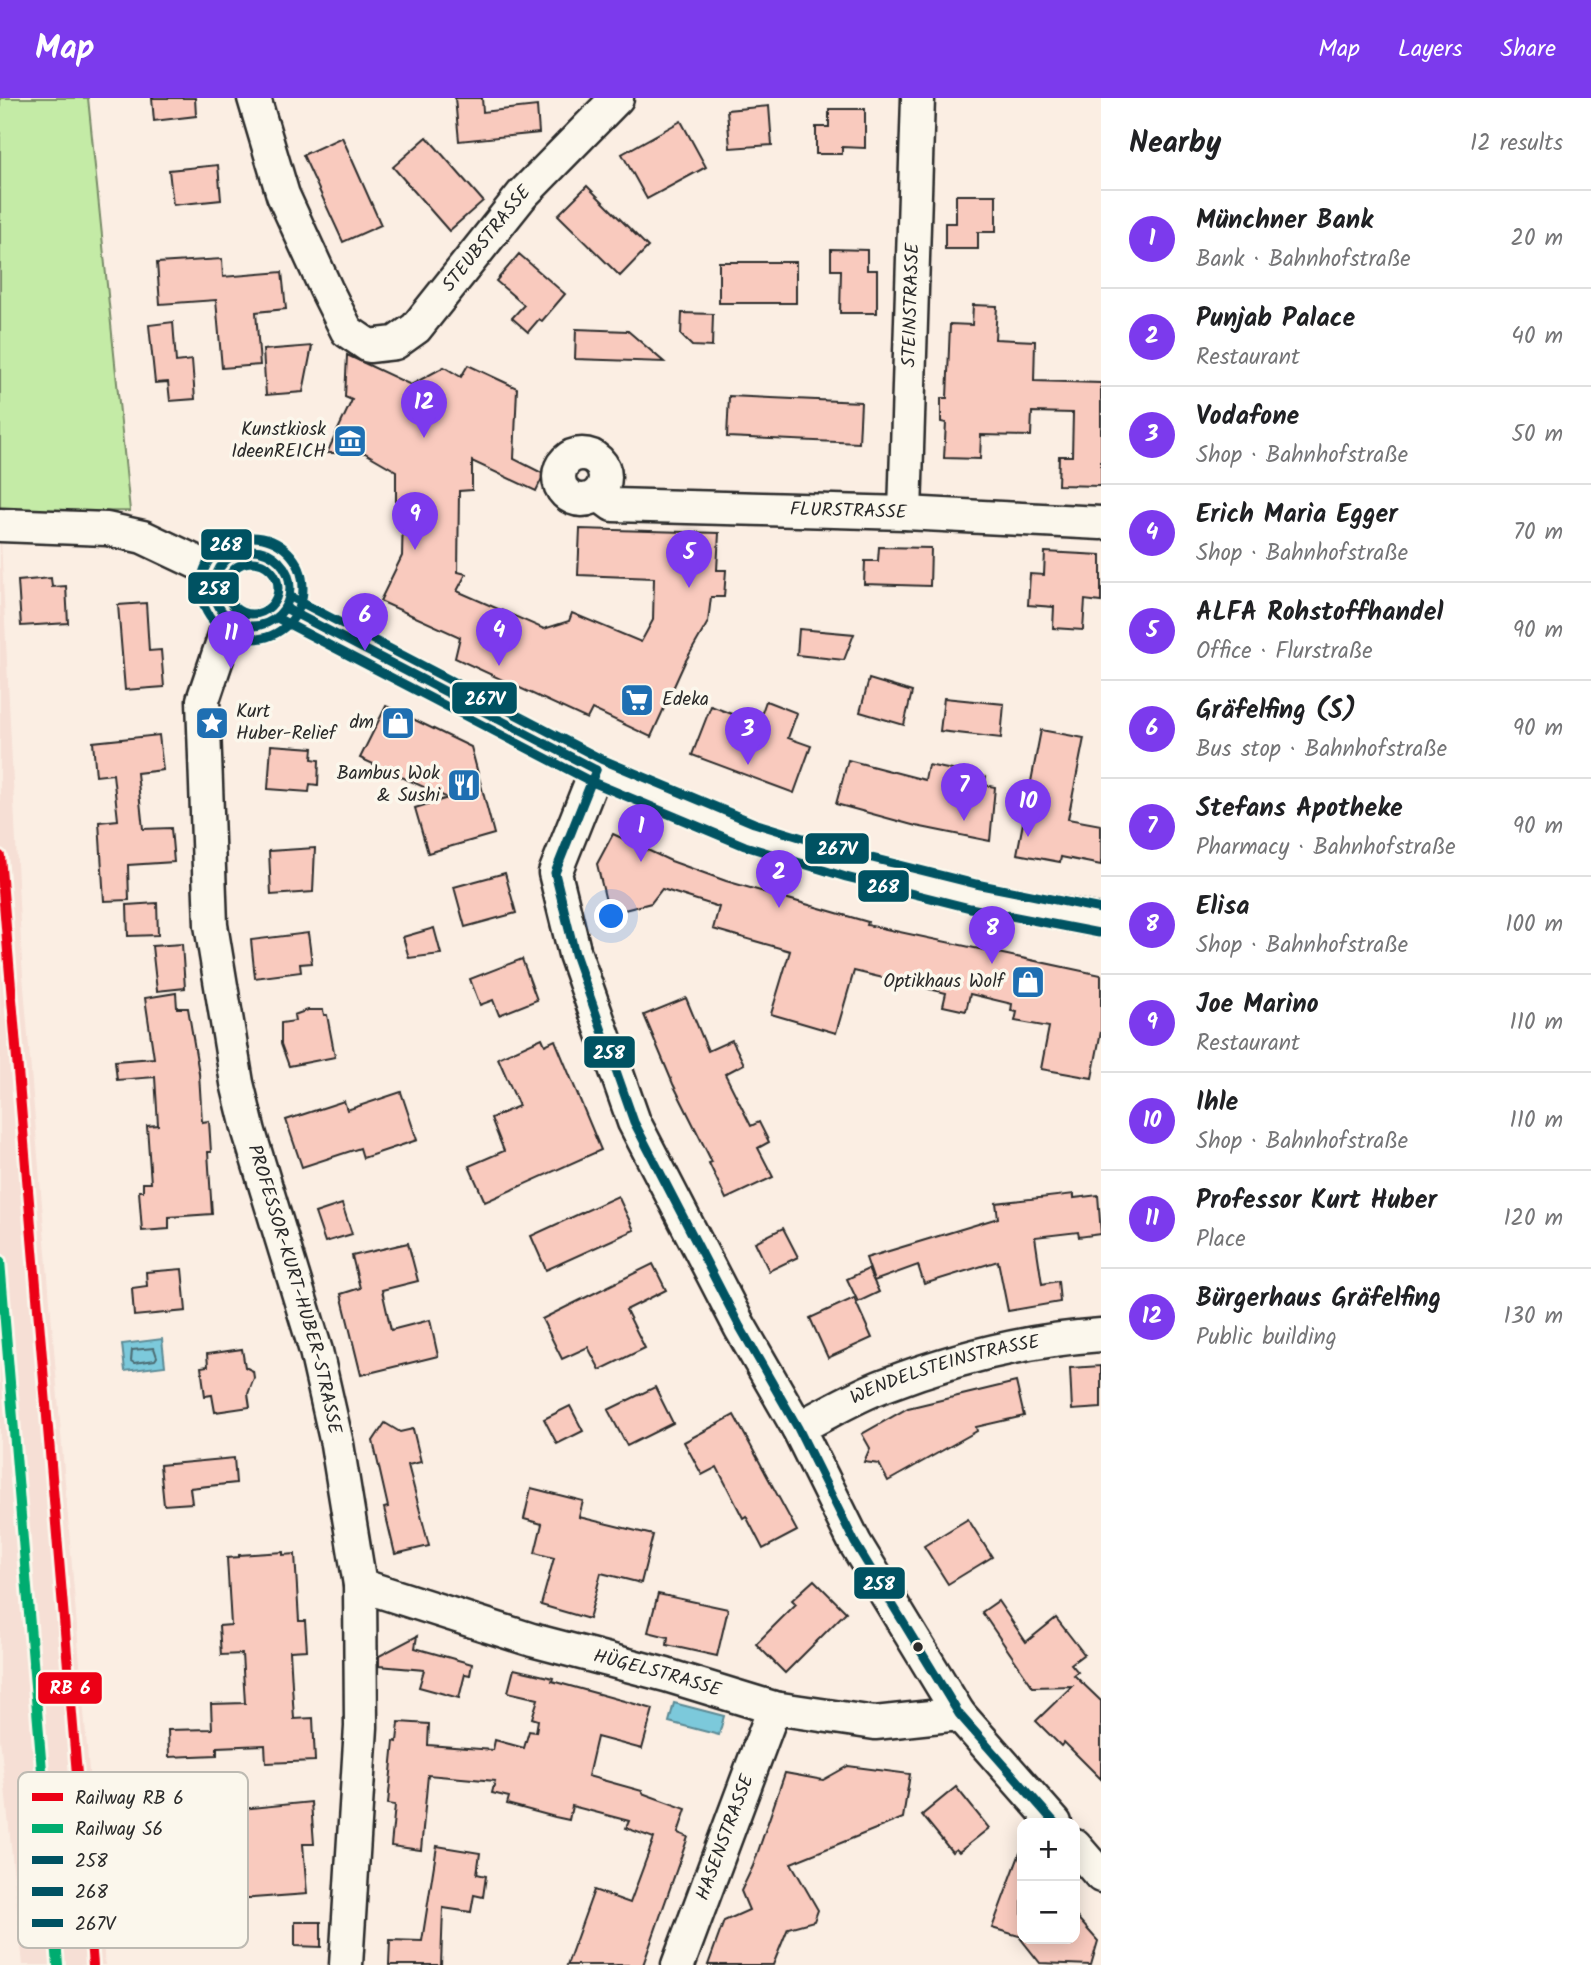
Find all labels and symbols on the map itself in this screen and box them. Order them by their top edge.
street label: STEUBSTRASSE [435,178,539,299]
street label: STEINSTRASSE [895,242,928,368]
pin: 12 [401,380,447,438]
place label: Kunstkiosk IdeenREICH [231,415,326,467]
museum icon: Kunstkiosk IdeenREICH [331,422,369,460]
pin: 9 [392,492,438,550]
street label: FLURSTRASSE [789,495,908,528]
line badge: 268 [200,528,253,561]
pin: 5 [666,530,712,588]
text: 268 [210,531,243,561]
line badge: 258 [187,571,240,605]
text: 258 [198,575,231,605]
pin: 6 [342,593,388,651]
pin: 4 [476,608,522,666]
pin: 11 [208,611,254,669]
line badge: 267V [451,681,518,715]
supermarket icon: Edeka [618,681,656,719]
text: 267V [465,685,507,715]
place label: Edeka [662,685,709,715]
place label: Kurt Huber-Relief [236,697,338,749]
place icon: Kurt Huber-Relief [193,704,231,742]
shop icon: dm [379,704,417,742]
pin: 3 [725,707,771,765]
place label: dm [349,708,374,738]
place label: Bambus Wok & Sushi [337,759,441,811]
pin: 7 [941,763,987,821]
restaurant icon: Bambus Wok & Sushi [445,766,483,804]
pin: 10 [1005,779,1051,837]
pin: 1 [618,804,664,862]
line badge: 267V [804,832,870,865]
text: 267V [817,835,859,865]
pin: 2 [756,850,802,908]
line badge: 268 [857,869,910,903]
text: 268 [867,873,900,903]
your location [594,899,628,933]
pin: 8 [969,906,1015,964]
shop icon: Optikhaus Wolf [1009,963,1047,1001]
place label: Optikhaus Wolf [883,967,1006,997]
line badge: 258 [583,1035,636,1069]
text: 258 [593,1039,626,1069]
street label: PROFESSOR-KURT-HUBER-STRASSE [239,1141,349,1438]
street label: WENDELSTEINSTRASSE [845,1327,1043,1413]
line badge: 258 [853,1566,906,1600]
text: 258 [863,1570,896,1600]
unlabelled marker [911,1640,925,1654]
street label: HÜGELSTRASSE [590,1642,725,1706]
line badge: RB 6 [37,1671,103,1705]
text: RB 6 [50,1674,90,1704]
street label: HASENSTRASSE [688,1769,763,1905]
legend [18,1772,248,1948]
text: Railway RB 6 [75,1784,184,1814]
text: Railway S6 [75,1815,163,1845]
text: 258 [75,1847,108,1877]
text: 268 [75,1878,109,1908]
text: 267V [75,1910,117,1940]

